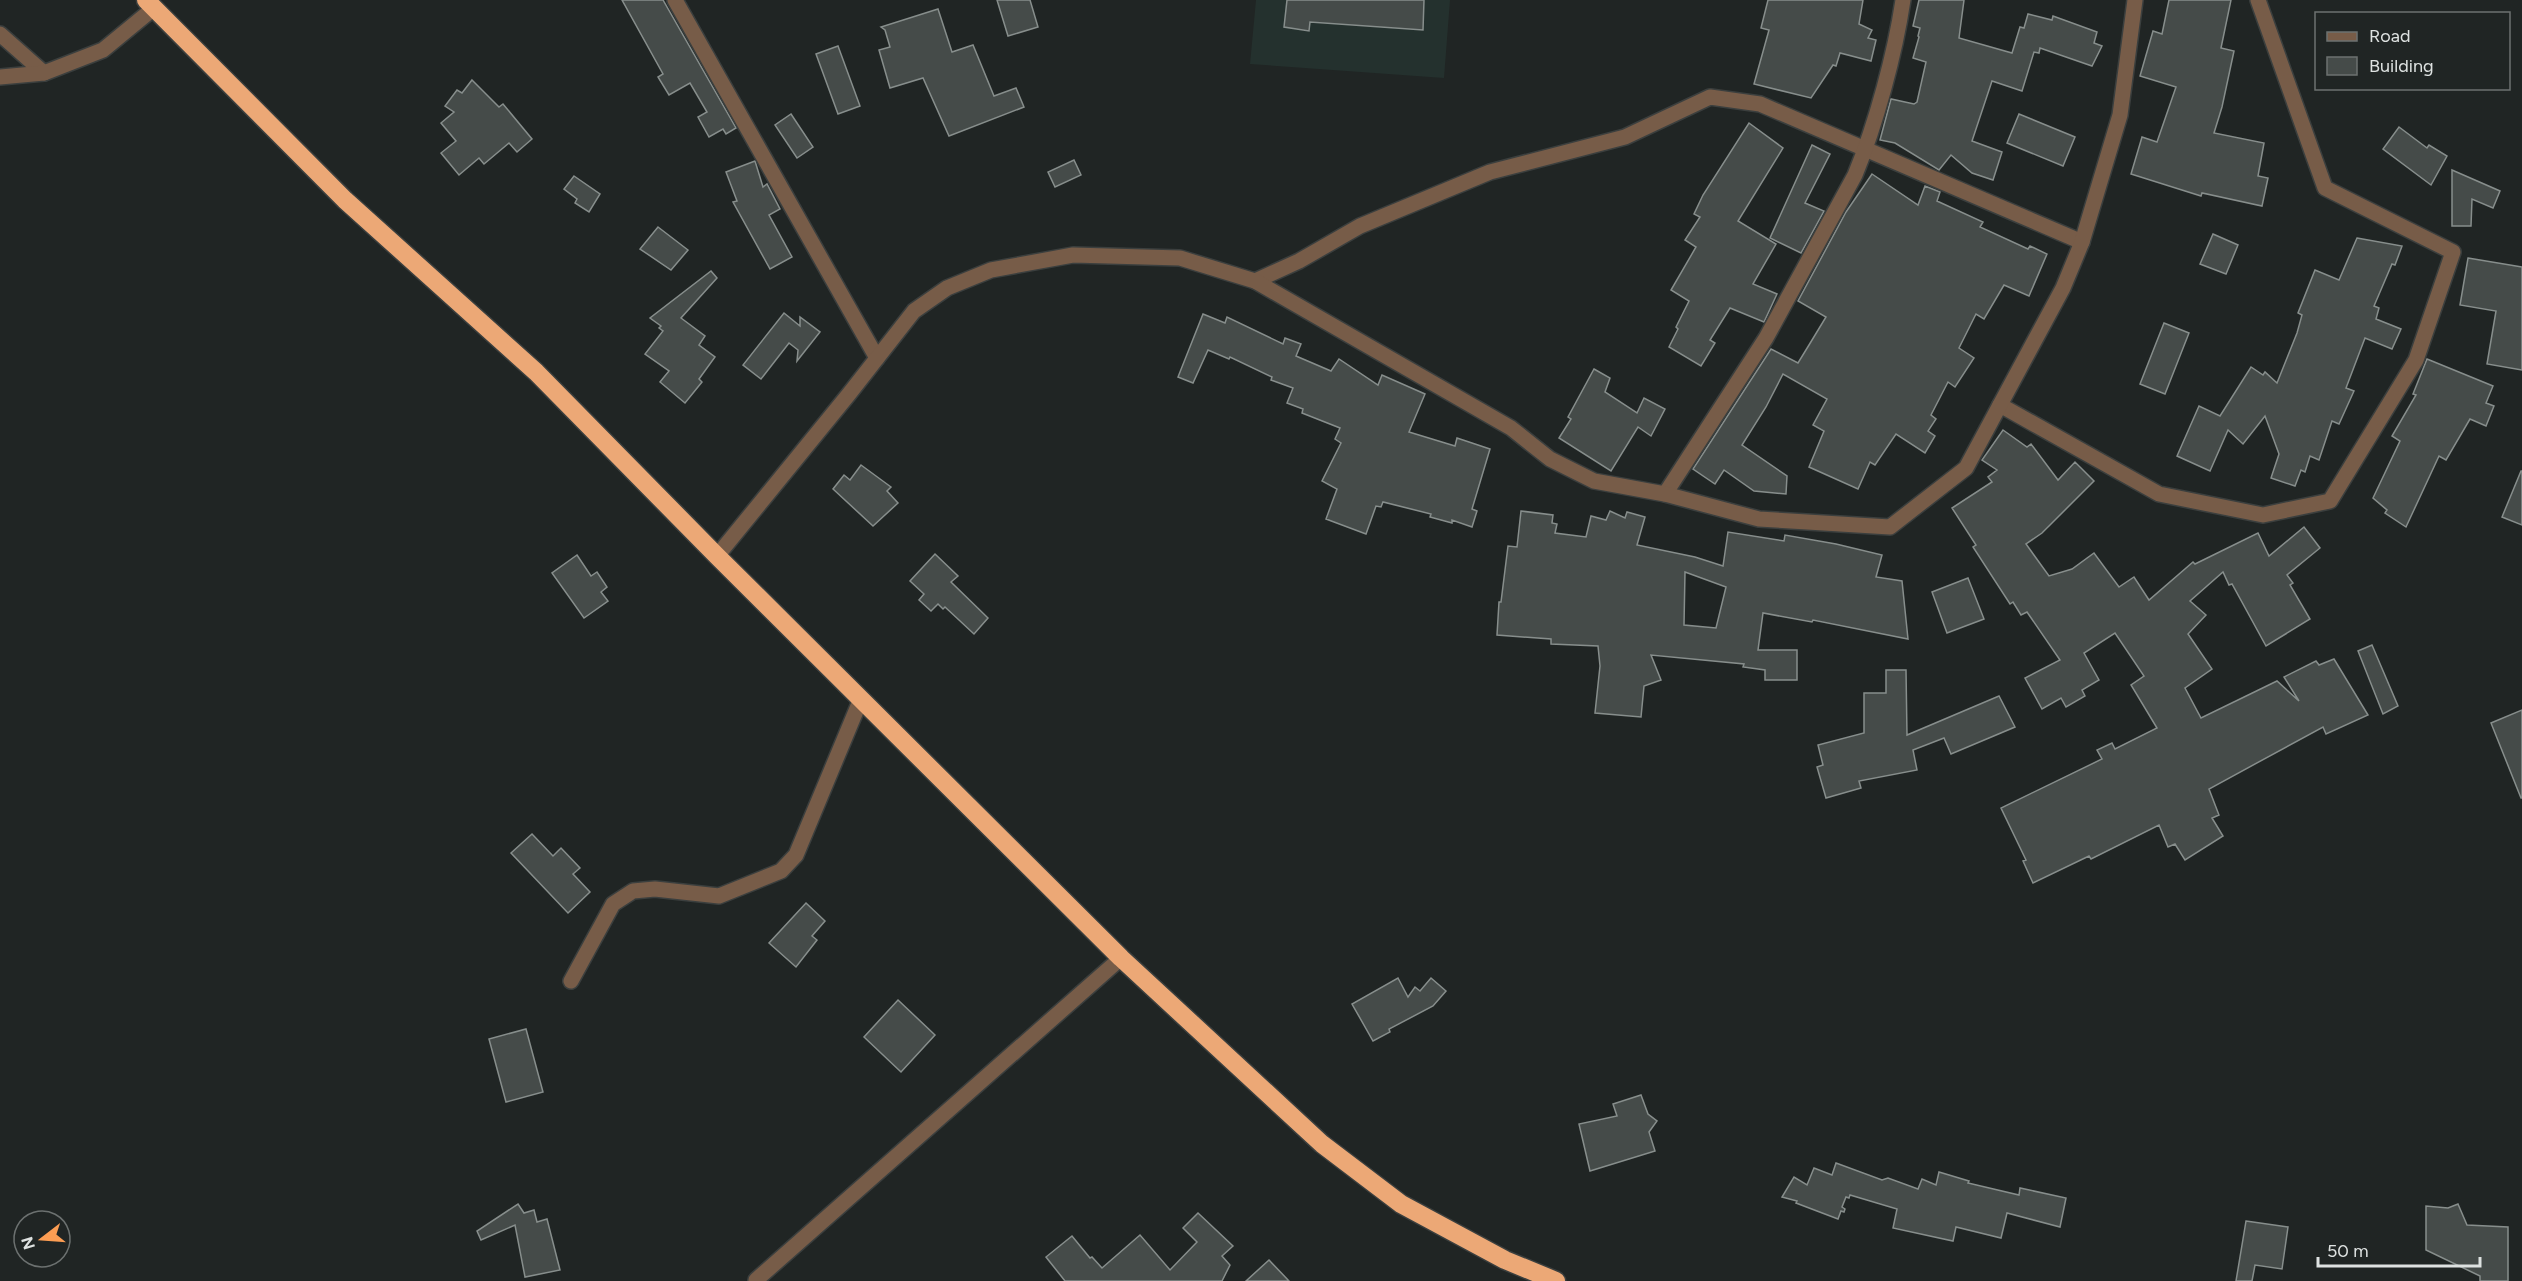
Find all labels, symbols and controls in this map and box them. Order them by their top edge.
legend [2315,12,2510,90]
text: Road [2369,25,2410,47]
text: Building [2369,55,2434,77]
north arrow [12,1209,72,1269]
scale bar [2318,1230,2480,1268]
text: N [17,1235,39,1252]
text: 50 m [2327,1240,2369,1262]

